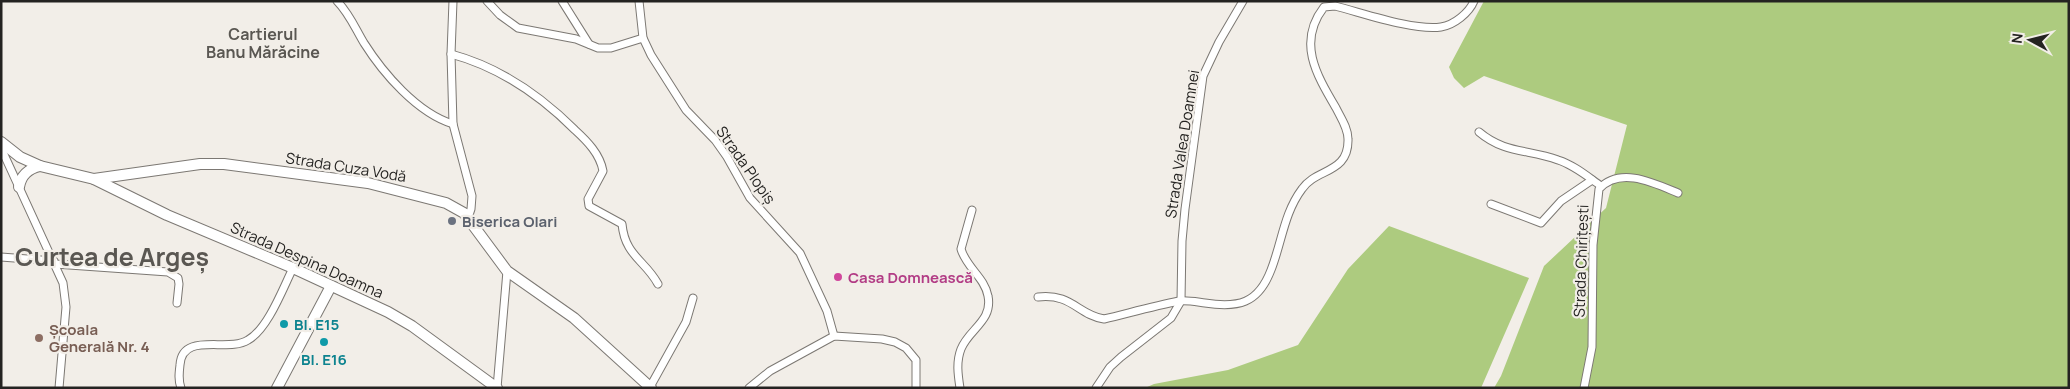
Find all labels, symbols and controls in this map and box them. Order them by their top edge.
north arrow [2005,15,2055,65]
district label: Cartierul Banu Mărăcine [206,23,320,63]
text: N [2007,32,2027,45]
street label: Strada Valea Doamnei [1160,68,1204,220]
street label: Strada Plopiș [711,122,781,208]
street label: Strada Cuza Vodă [284,147,408,187]
street label: Strada Chirițești [1569,204,1593,318]
place label: Biserica Olari [462,211,557,232]
marker: Biserica Olari [446,215,458,227]
street label: Strada Despina Doamna [227,217,387,303]
district label: Curtea de Argeș [15,239,209,274]
place label: Casa Domnească [848,267,973,288]
marker: Casa Domnească [832,271,844,283]
place label: Bl. E15 [294,314,340,335]
marker: Bl. E15 [278,318,290,330]
place label: Școala Generală Nr. 4 [49,319,150,357]
marker: Școala Generală Nr. 4 [33,332,45,344]
marker: Bl. E16 [318,336,330,348]
place label: Bl. E16 [301,349,347,370]

